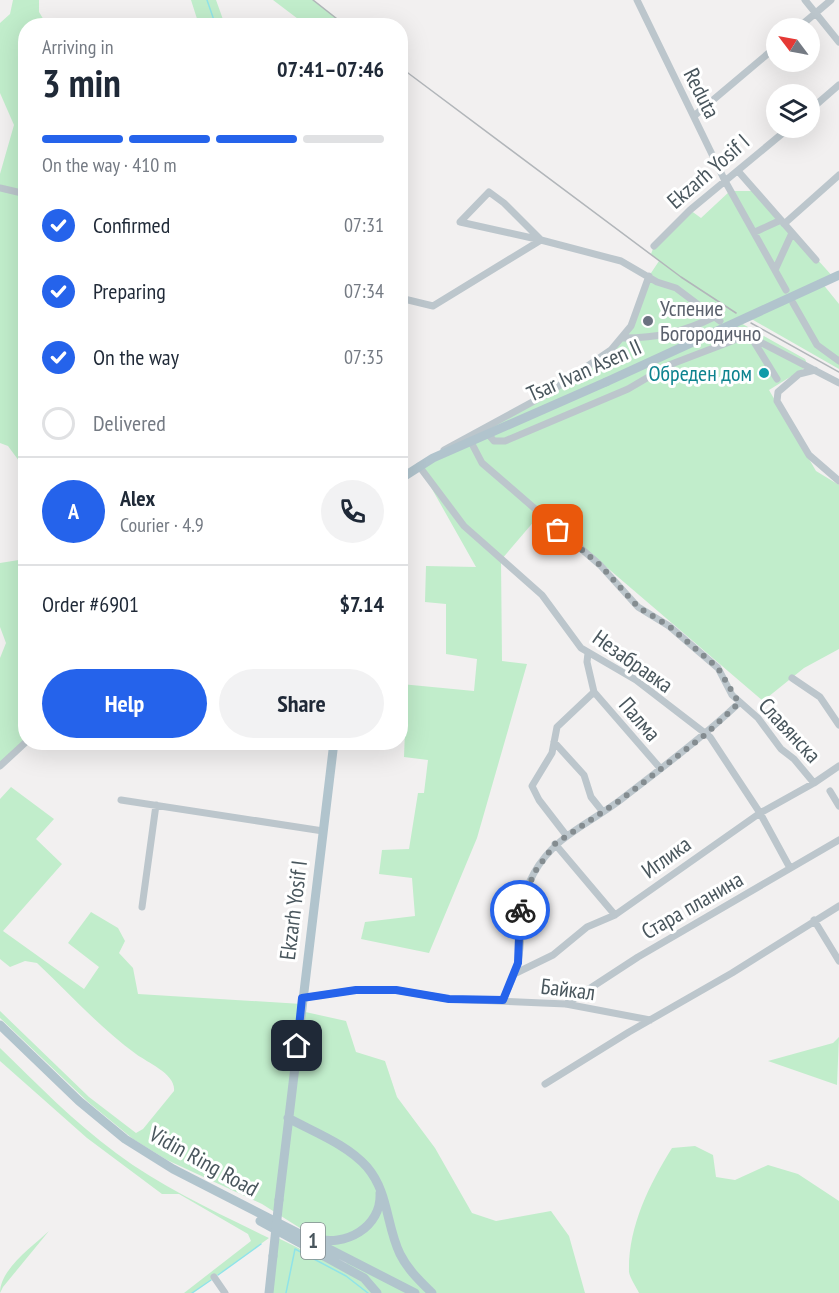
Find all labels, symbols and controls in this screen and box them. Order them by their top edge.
north arrow [766,18,820,72]
map controls [766,18,820,138]
text: Arriving in [42,34,114,60]
text: 07:41–07:46 [277,55,384,83]
text: 3 min [42,57,121,108]
street label: Reduta [678,63,726,123]
button: layers [766,84,820,138]
street label: Ekzarh Yosif I [661,128,755,214]
text: On the way · 410 m [42,152,177,178]
icon: check [42,209,75,242]
text: Confirmed [93,211,170,239]
text: 07:31 [344,212,384,238]
icon: check [42,275,75,308]
text: Preparing [93,277,166,305]
text: 07:34 [344,278,384,304]
place label: Успение Богородично [660,294,761,347]
marker: Успение Богородично [641,314,655,328]
street label: Tsar Ivan Asen II [522,332,646,408]
icon: check [42,341,75,374]
text: On the way [93,343,179,371]
text: 07:35 [344,344,384,370]
place label: Обреден дом [649,359,752,387]
marker: Обреден дом [757,366,771,380]
text: Delivered [93,409,166,437]
button: phone [321,480,384,543]
text: Alex [120,484,155,512]
text: A [68,497,79,525]
pin [532,504,583,555]
text: Courier · 4.9 [120,512,204,538]
icon: bag [541,513,574,546]
text: Order #6901 [42,590,139,618]
text: $7.14 [339,590,384,618]
street label: Незабравка [588,623,678,699]
button: Help [42,669,207,738]
button: Share [219,669,384,738]
street label: Палма [613,691,667,747]
street label: Славянска [753,692,827,768]
street label: Иглика [636,830,696,884]
street label: Ekzarh Yosif I [273,859,313,961]
street label: Стара планина [636,865,748,945]
courier [490,880,550,940]
icon: bike [504,894,537,927]
street label: Байкал [539,972,597,1006]
pin [271,1020,322,1071]
icon: home [280,1029,313,1062]
street label: Vidin Ring Road [144,1119,263,1202]
road number: 1 [301,1223,325,1259]

